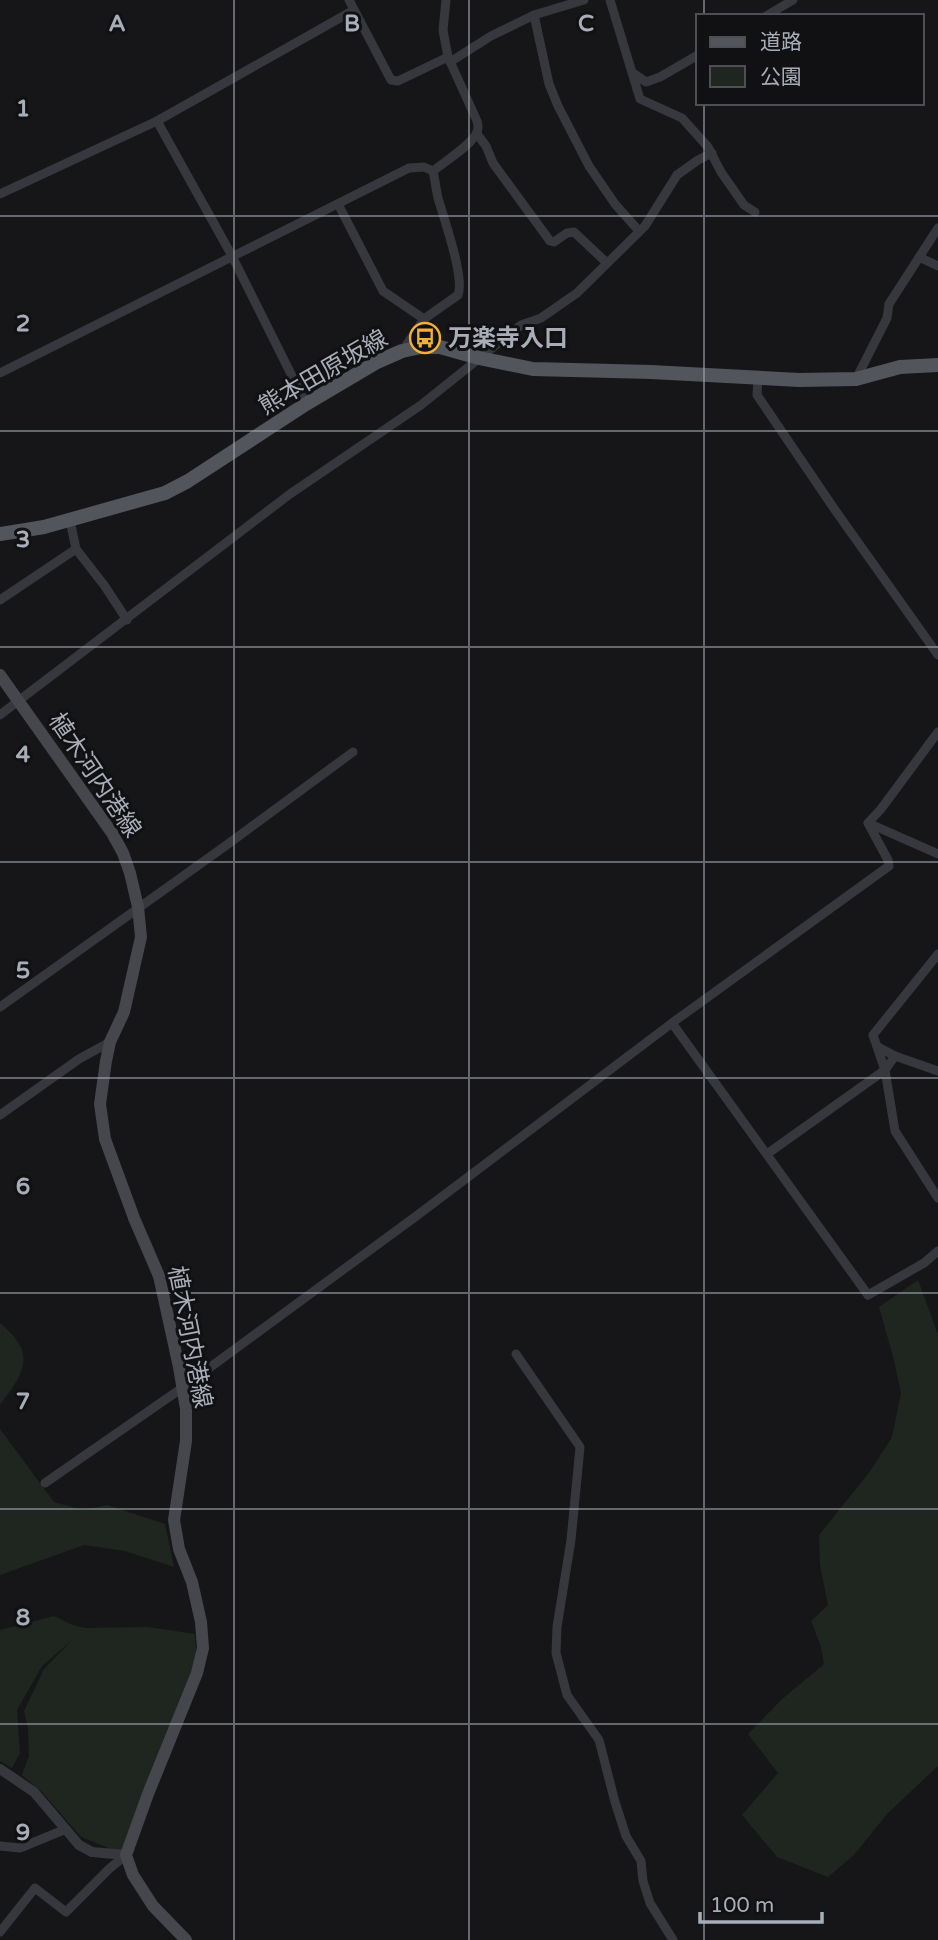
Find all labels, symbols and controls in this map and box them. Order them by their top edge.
text: A [108,10,126,38]
text: B [344,10,360,38]
text: C [578,10,594,38]
legend [696,14,924,105]
text: 道路 [760,30,802,55]
text: 公園 [760,65,802,90]
text: 1 [16,95,30,123]
text: 2 [16,310,30,338]
bus stop icon: 万楽寺入口 [408,321,442,355]
street label: 熊本田原坂線 [254,324,393,421]
place label: 万楽寺入口 [448,324,568,353]
text: 3 [16,526,30,554]
street label: 植木河内港線 [42,707,147,843]
text: 4 [16,741,31,769]
text: 5 [16,957,30,985]
text: 6 [16,1173,30,1201]
street label: 植木河内港線 [162,1264,217,1411]
text: 7 [16,1388,30,1416]
text: 8 [16,1604,30,1632]
text: 9 [16,1819,30,1847]
scale bar [700,1881,822,1925]
text: 100 m [710,1893,774,1918]

